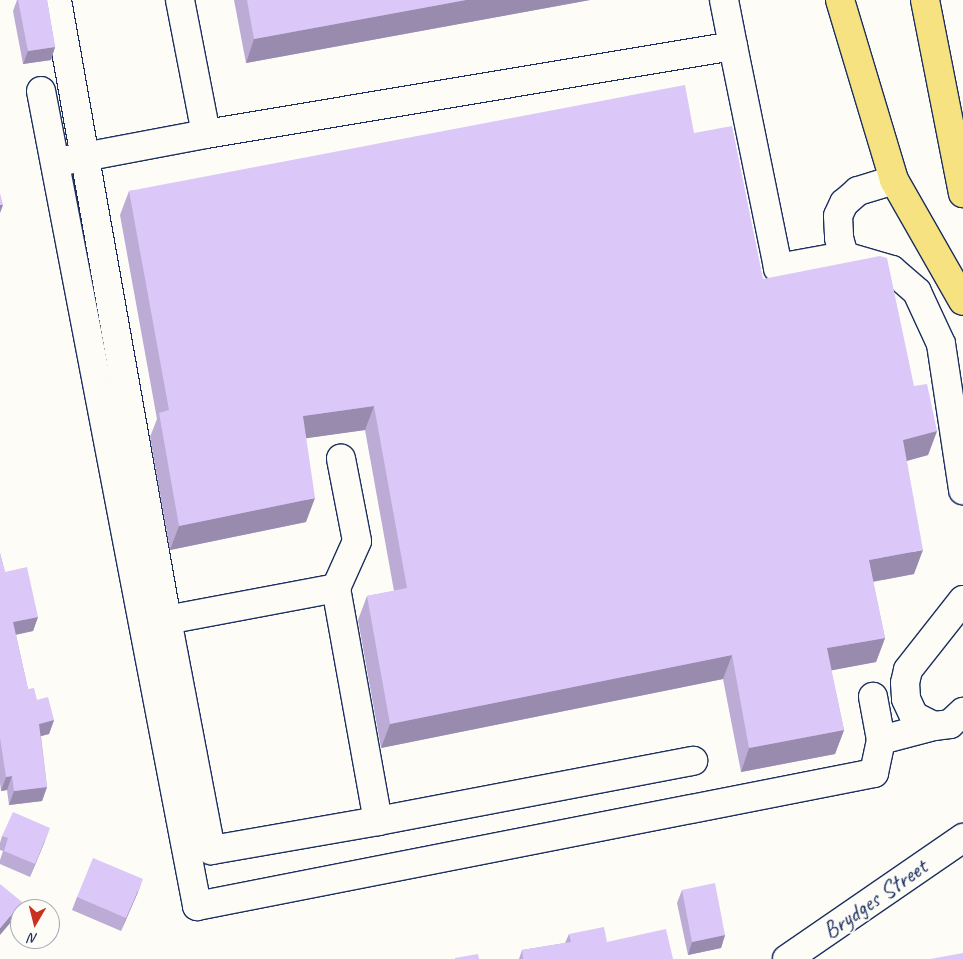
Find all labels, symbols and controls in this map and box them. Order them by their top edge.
street label: Brydges Street [817,852,933,946]
north arrow [10,899,60,949]
text: N [28,929,38,947]

